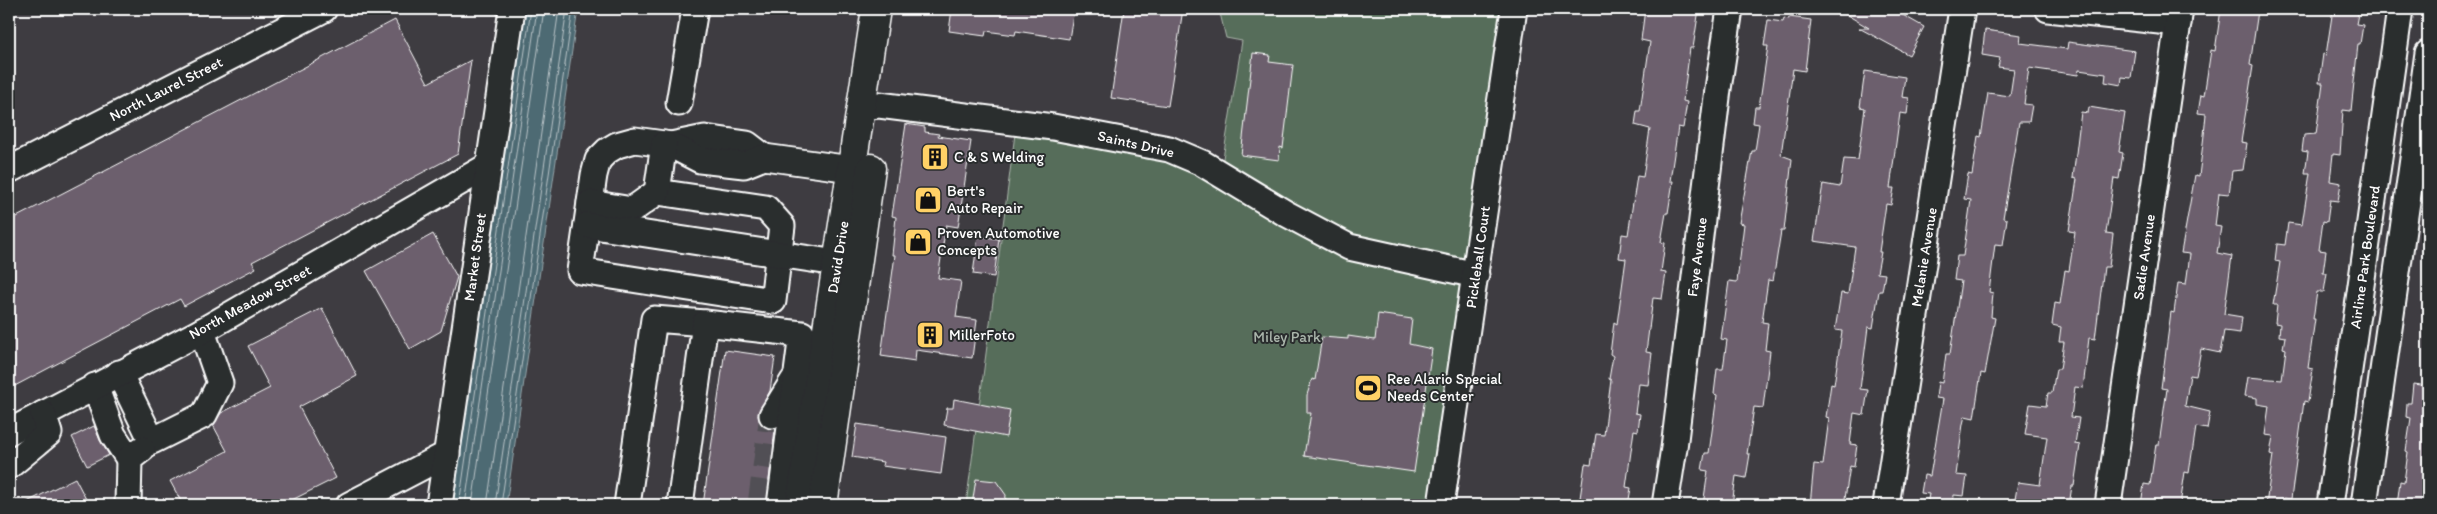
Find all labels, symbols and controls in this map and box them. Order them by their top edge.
street label: North Laurel Street [106,52,226,125]
street label: Saints Drive [1096,126,1176,162]
building icon: C & S Welding [920,142,950,172]
place label: C & S Welding [954,148,1044,166]
place label: Bert's Auto Repair [947,182,1023,217]
street label: Airline Park Boulevard [2346,184,2384,330]
shop icon: Bert's Auto Repair [913,185,943,215]
street label: Pickleball Court [1462,204,1494,309]
street label: Melanie Avenue [1907,206,1941,308]
street label: Market Street [460,211,490,302]
street label: Sadie Avenue [2129,213,2159,301]
street label: Faye Avenue [1683,216,1711,298]
street label: David Drive [823,219,853,295]
place label: Proven Automotive Concepts [937,224,1060,259]
shop icon: Proven Automotive Concepts [903,227,933,257]
street label: North Meadow Street [186,261,315,343]
building icon: MillerFoto [915,320,945,350]
place label: MillerFoto [949,326,1015,344]
park label: Miley Park [1253,328,1321,346]
place label: Ree Alario Special Needs Center [1387,370,1503,405]
sports icon: Ree Alario Special Needs Center [1353,373,1383,403]

